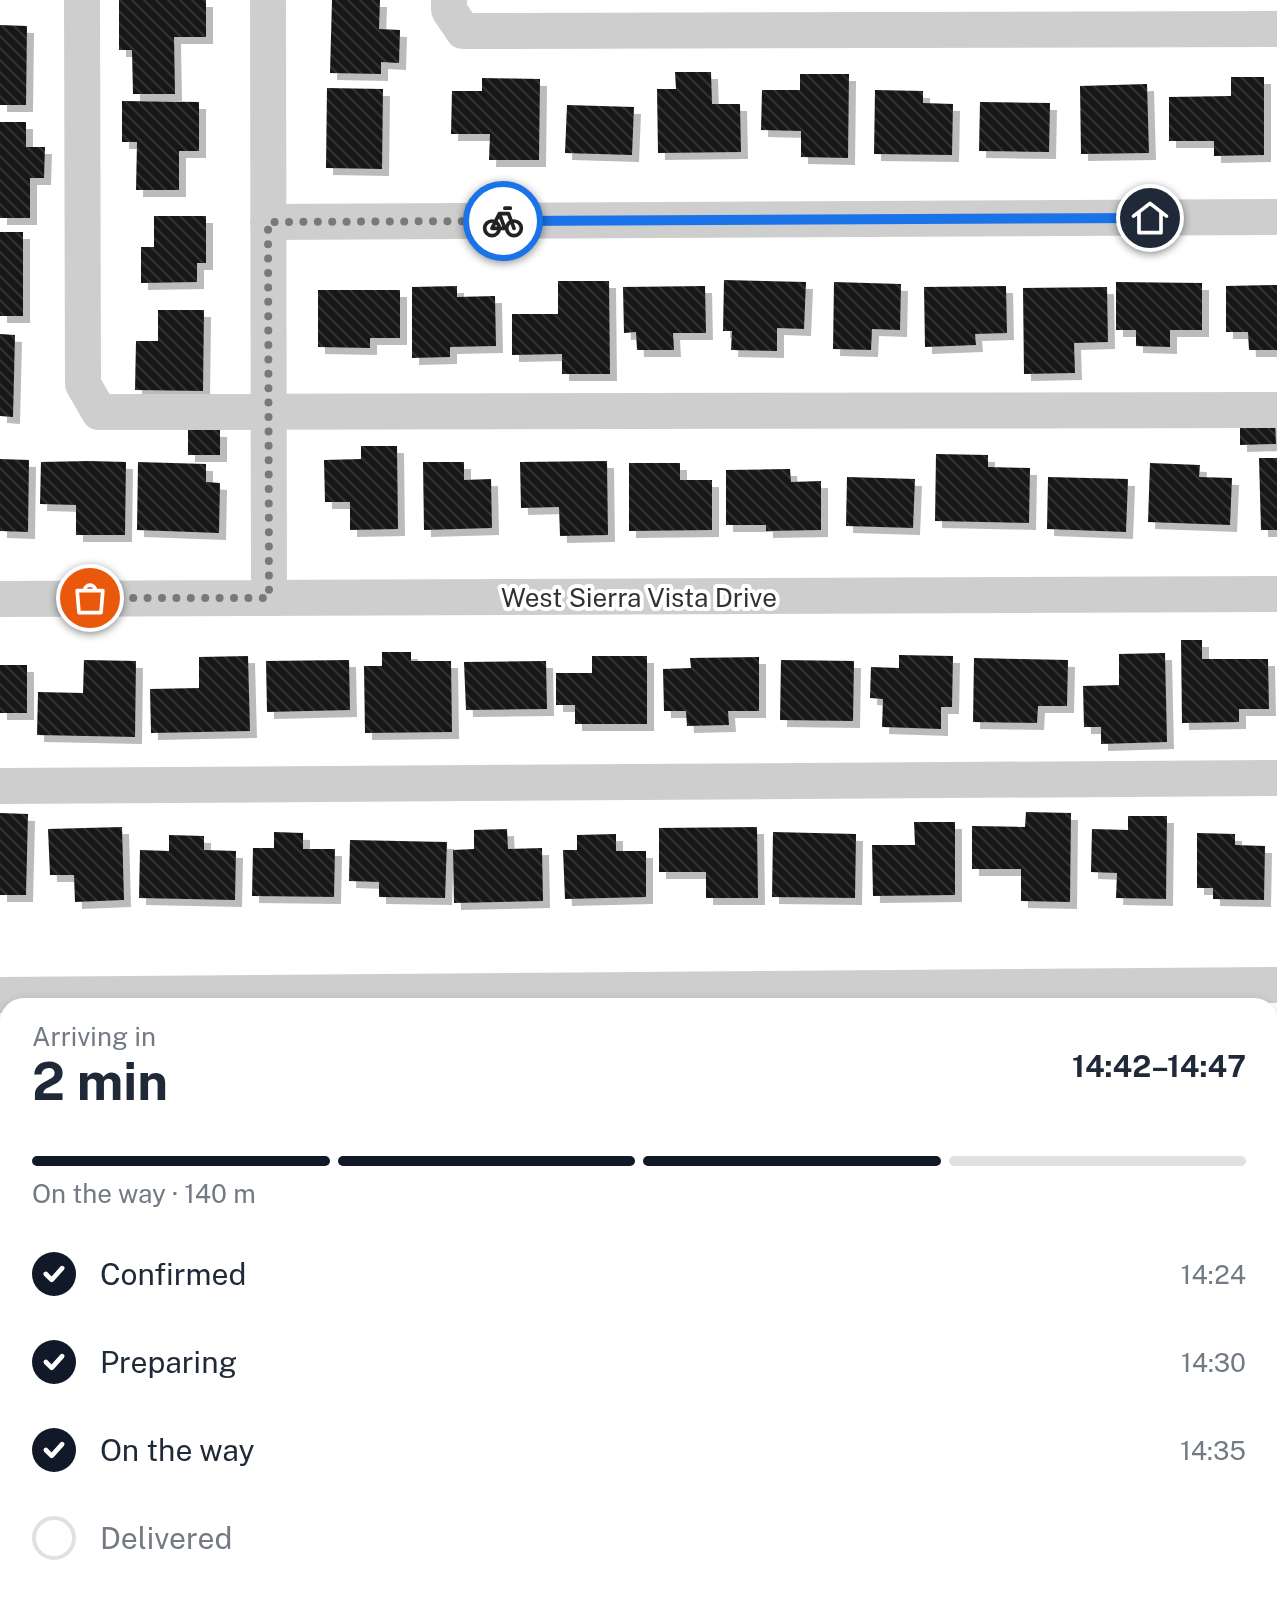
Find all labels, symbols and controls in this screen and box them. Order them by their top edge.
courier [463,181,543,261]
pin [1116,184,1184,252]
icon: home [1128,196,1172,240]
icon: bike [481,199,525,243]
pin [56,564,124,632]
icon: bag [68,576,112,620]
street label: West Sierra Vista Drive [501,582,777,613]
text: Arriving in [32,1021,156,1052]
text: 14:42–14:47 [1072,1048,1246,1084]
text: 2 min [32,1051,168,1112]
text: On the way · 140 m [32,1178,256,1209]
icon: check [32,1252,76,1296]
text: Confirmed [100,1256,246,1292]
text: 14:24 [1181,1259,1246,1290]
icon: check [32,1340,76,1384]
text: Preparing [100,1344,237,1380]
text: 14:30 [1181,1347,1246,1378]
icon: check [32,1428,76,1472]
text: On the way [100,1432,254,1468]
text: 14:35 [1180,1435,1246,1466]
text: Delivered [100,1520,232,1556]

